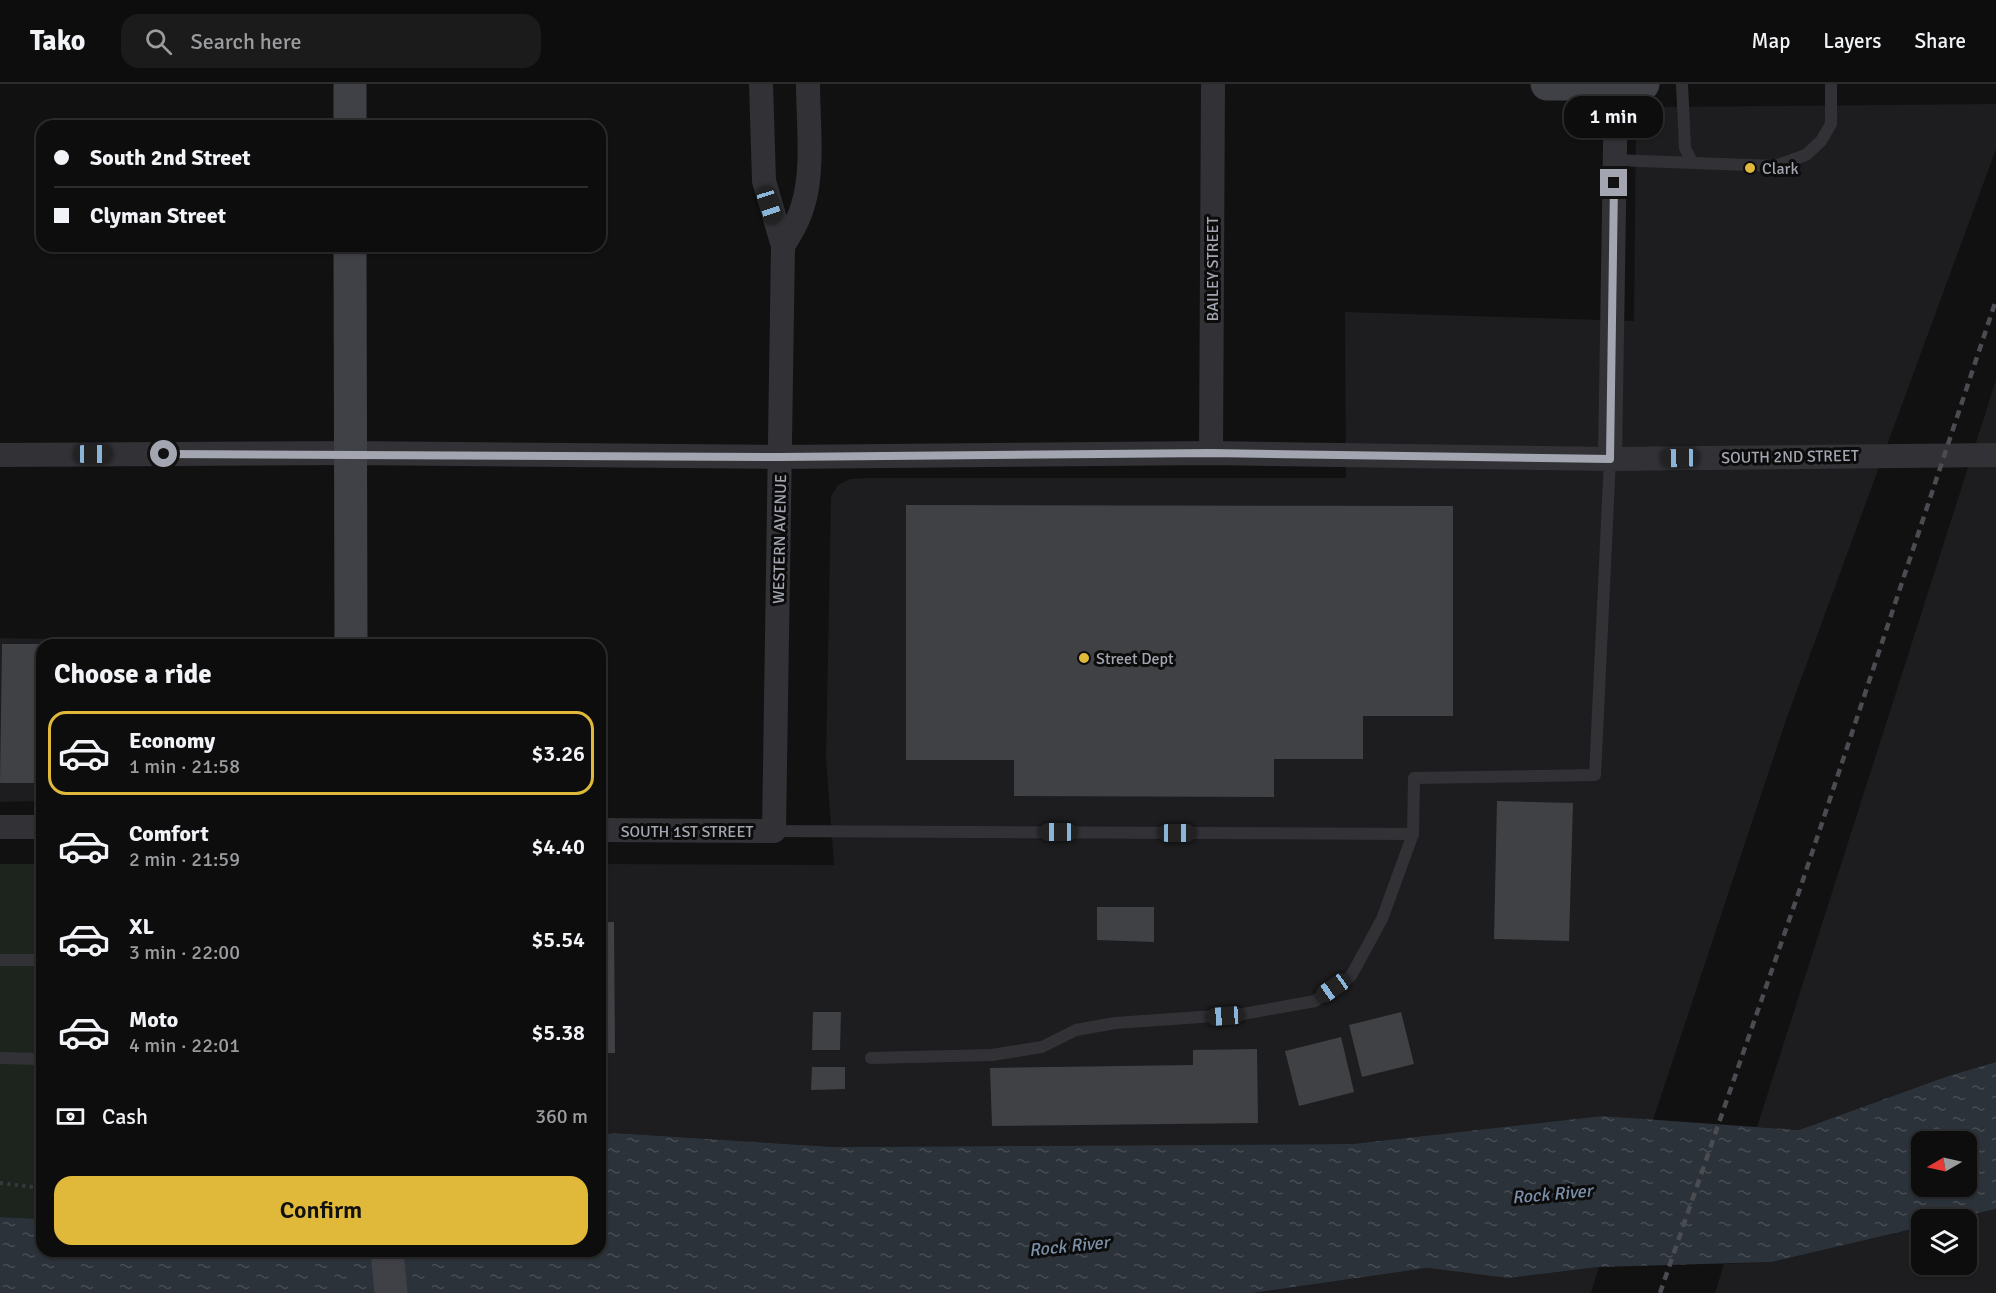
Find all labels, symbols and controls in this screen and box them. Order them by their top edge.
search box [121,14,541,68]
text: Tako [30,24,85,58]
icon: search [142,25,175,58]
text: Search here [190,28,301,55]
text: Map [1752,28,1790,54]
text: Layers [1823,28,1881,54]
text: Share [1914,28,1966,54]
callout: 1 min [1564,96,1664,138]
text: 1 min [1590,104,1637,129]
text: South 2nd Street [90,144,250,171]
place label: Clark [1762,159,1798,179]
marker: Clark [1743,161,1757,175]
route end [1600,169,1627,196]
car [755,185,783,225]
text: Clyman Street [90,202,226,229]
street label: BAILEY STREET [1203,216,1223,321]
route start [150,440,177,467]
car [75,445,111,463]
street label: SOUTH 2ND STREET [1721,446,1859,468]
car [1662,449,1698,467]
street label: WESTERN AVENUE [769,474,791,604]
place label: Street Dept [1096,649,1174,669]
marker: Street Dept [1077,651,1091,665]
text: Choose a ride [54,658,212,691]
icon: car [57,726,111,780]
text: Economy [129,727,215,754]
text: $3.26 [531,740,585,767]
text: 1 min · 21:58 [129,754,240,779]
icon: car [57,819,111,873]
text: Comfort [129,820,209,847]
street label: SOUTH 1ST STREET [621,822,753,842]
car [1040,823,1076,841]
car [1159,824,1195,842]
text: $4.40 [531,833,585,860]
text: 2 min · 21:59 [129,847,240,872]
icon: car [57,912,111,966]
text: XL [129,913,154,940]
text: $5.54 [531,926,585,953]
text: 3 min · 22:00 [129,940,240,965]
car [1313,970,1353,1006]
icon: car [57,1005,111,1059]
text: Moto [129,1006,178,1033]
car [1206,1006,1244,1026]
text: $5.38 [531,1019,585,1046]
text: 4 min · 22:01 [129,1033,240,1058]
icon: cash [54,1100,87,1133]
text: Cash [102,1103,148,1130]
text: 360 m [535,1104,588,1129]
north arrow [1911,1131,1977,1197]
map controls [1911,1131,1977,1275]
button: Confirm [54,1176,588,1245]
water label: Rock River [1511,1179,1595,1208]
button: layers [1911,1209,1977,1275]
water label: Rock River [1028,1231,1113,1261]

